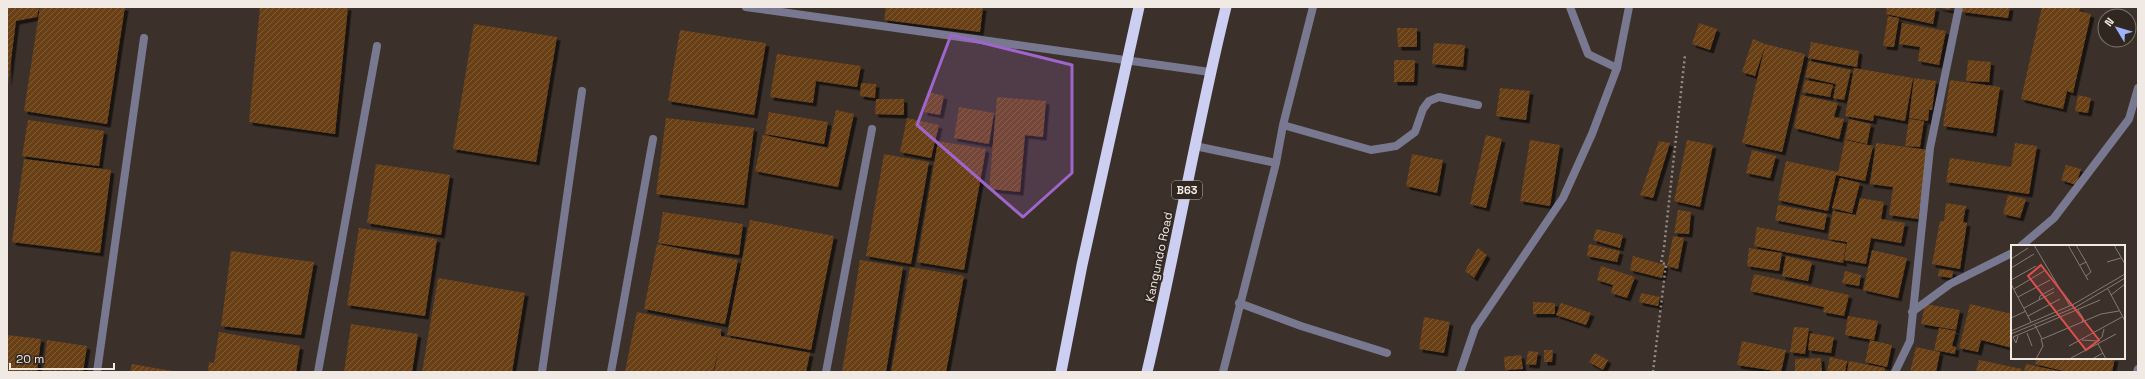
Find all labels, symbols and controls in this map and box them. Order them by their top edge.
north arrow [2097,8,2137,48]
text: N [2101,15,2117,29]
road number: B63 [1172,181,1202,199]
street label: Kangundo Road [1142,211,1176,303]
inset map [2011,245,2125,359]
scale bar [10,345,114,371]
text: 20 m [16,351,44,367]

